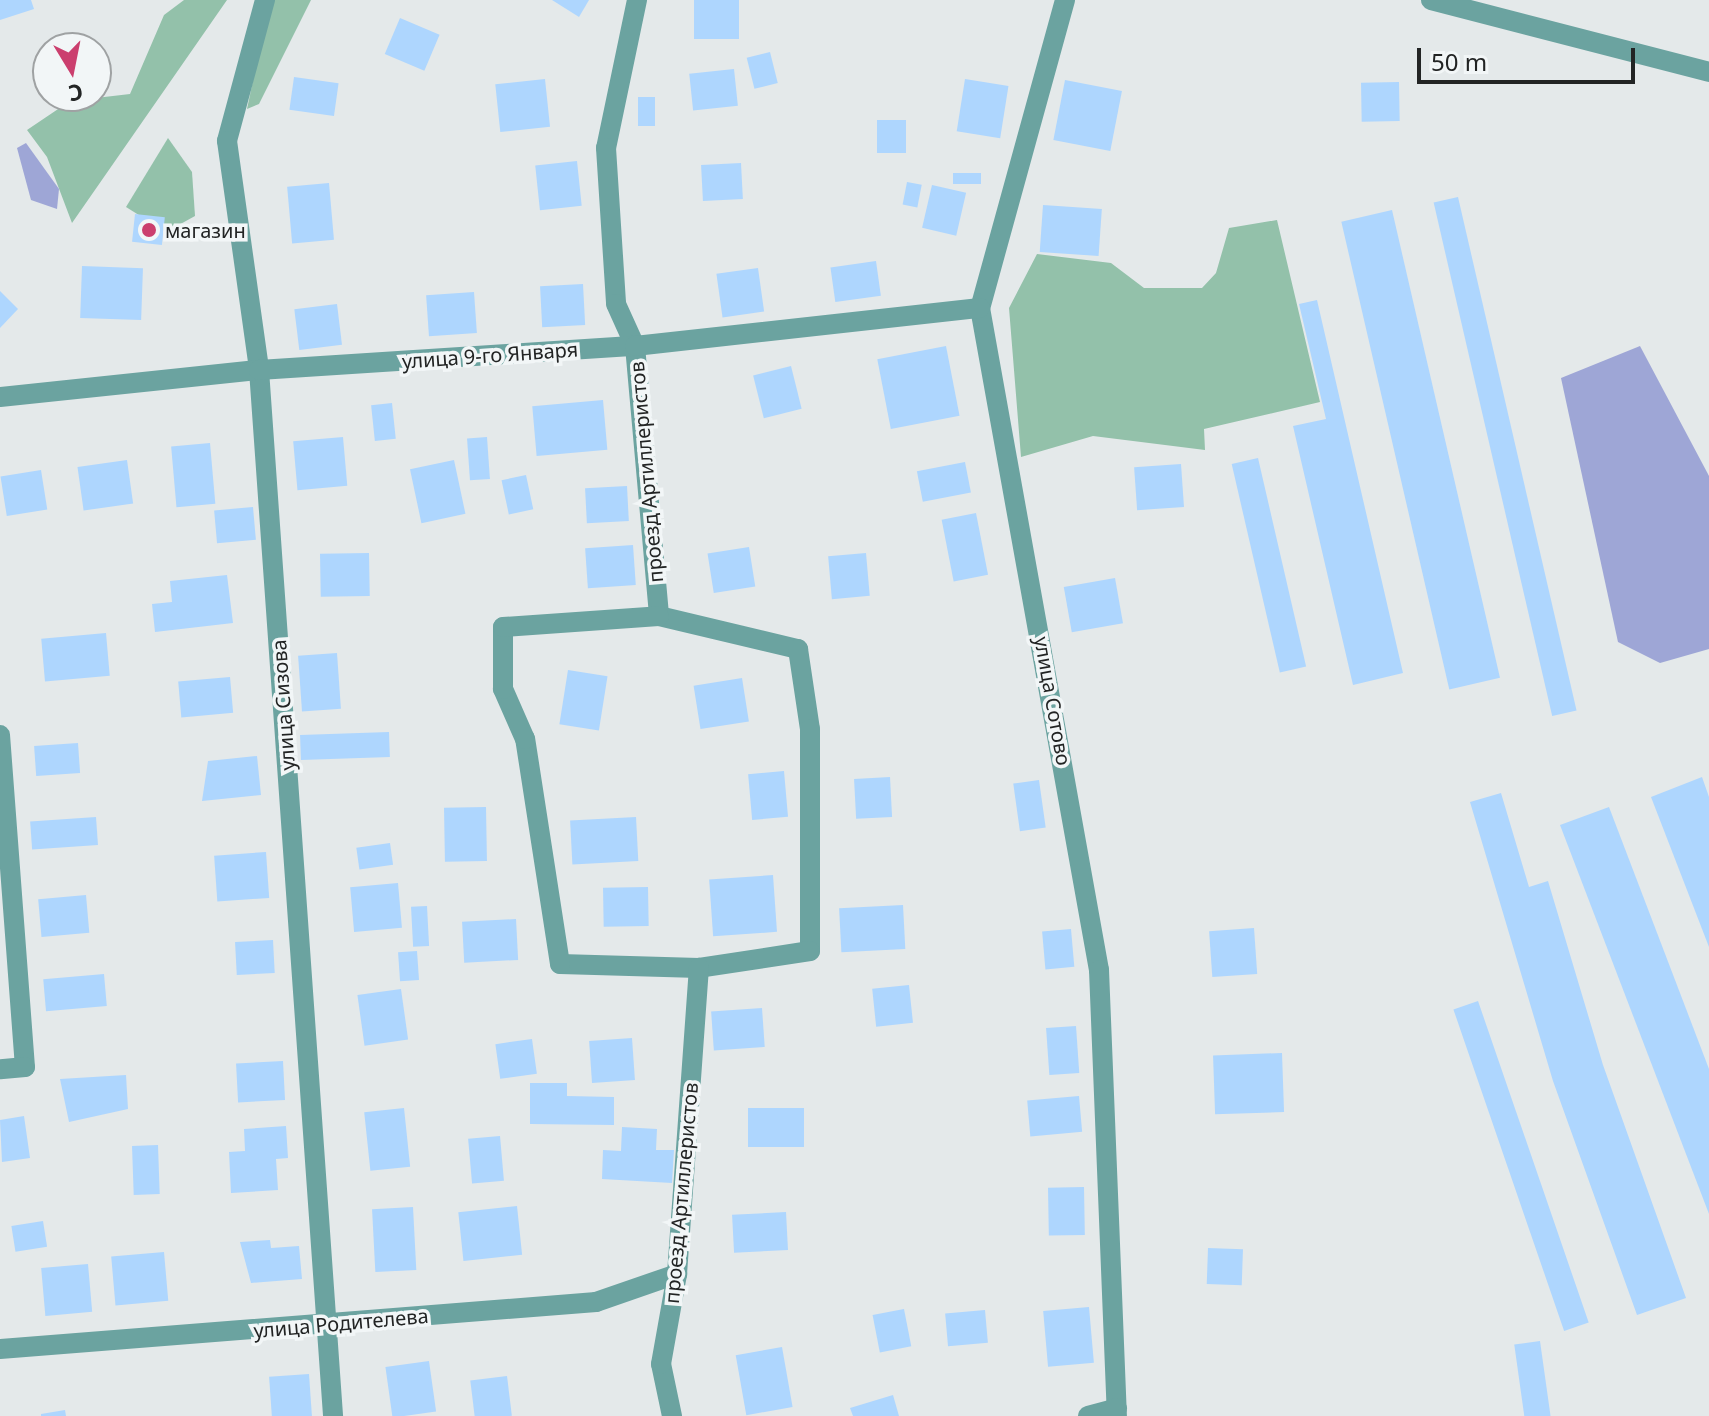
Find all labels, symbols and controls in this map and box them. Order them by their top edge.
north arrow [32,32,112,112]
scale bar [1421,32,1639,82]
text: 50 m [1431,45,1487,78]
text: С [66,78,85,110]
place label: магазин [165,218,246,242]
marker: магазин [140,221,158,239]
street label: улица 9-го Января [401,337,579,373]
street label: проезд Артиллеристов [624,360,668,584]
street label: улица Сотово [1030,635,1076,767]
street label: улица Сизова [266,639,300,771]
street label: проезд Артиллеристов [659,1081,703,1305]
street label: улица Родителева [253,1303,429,1343]

